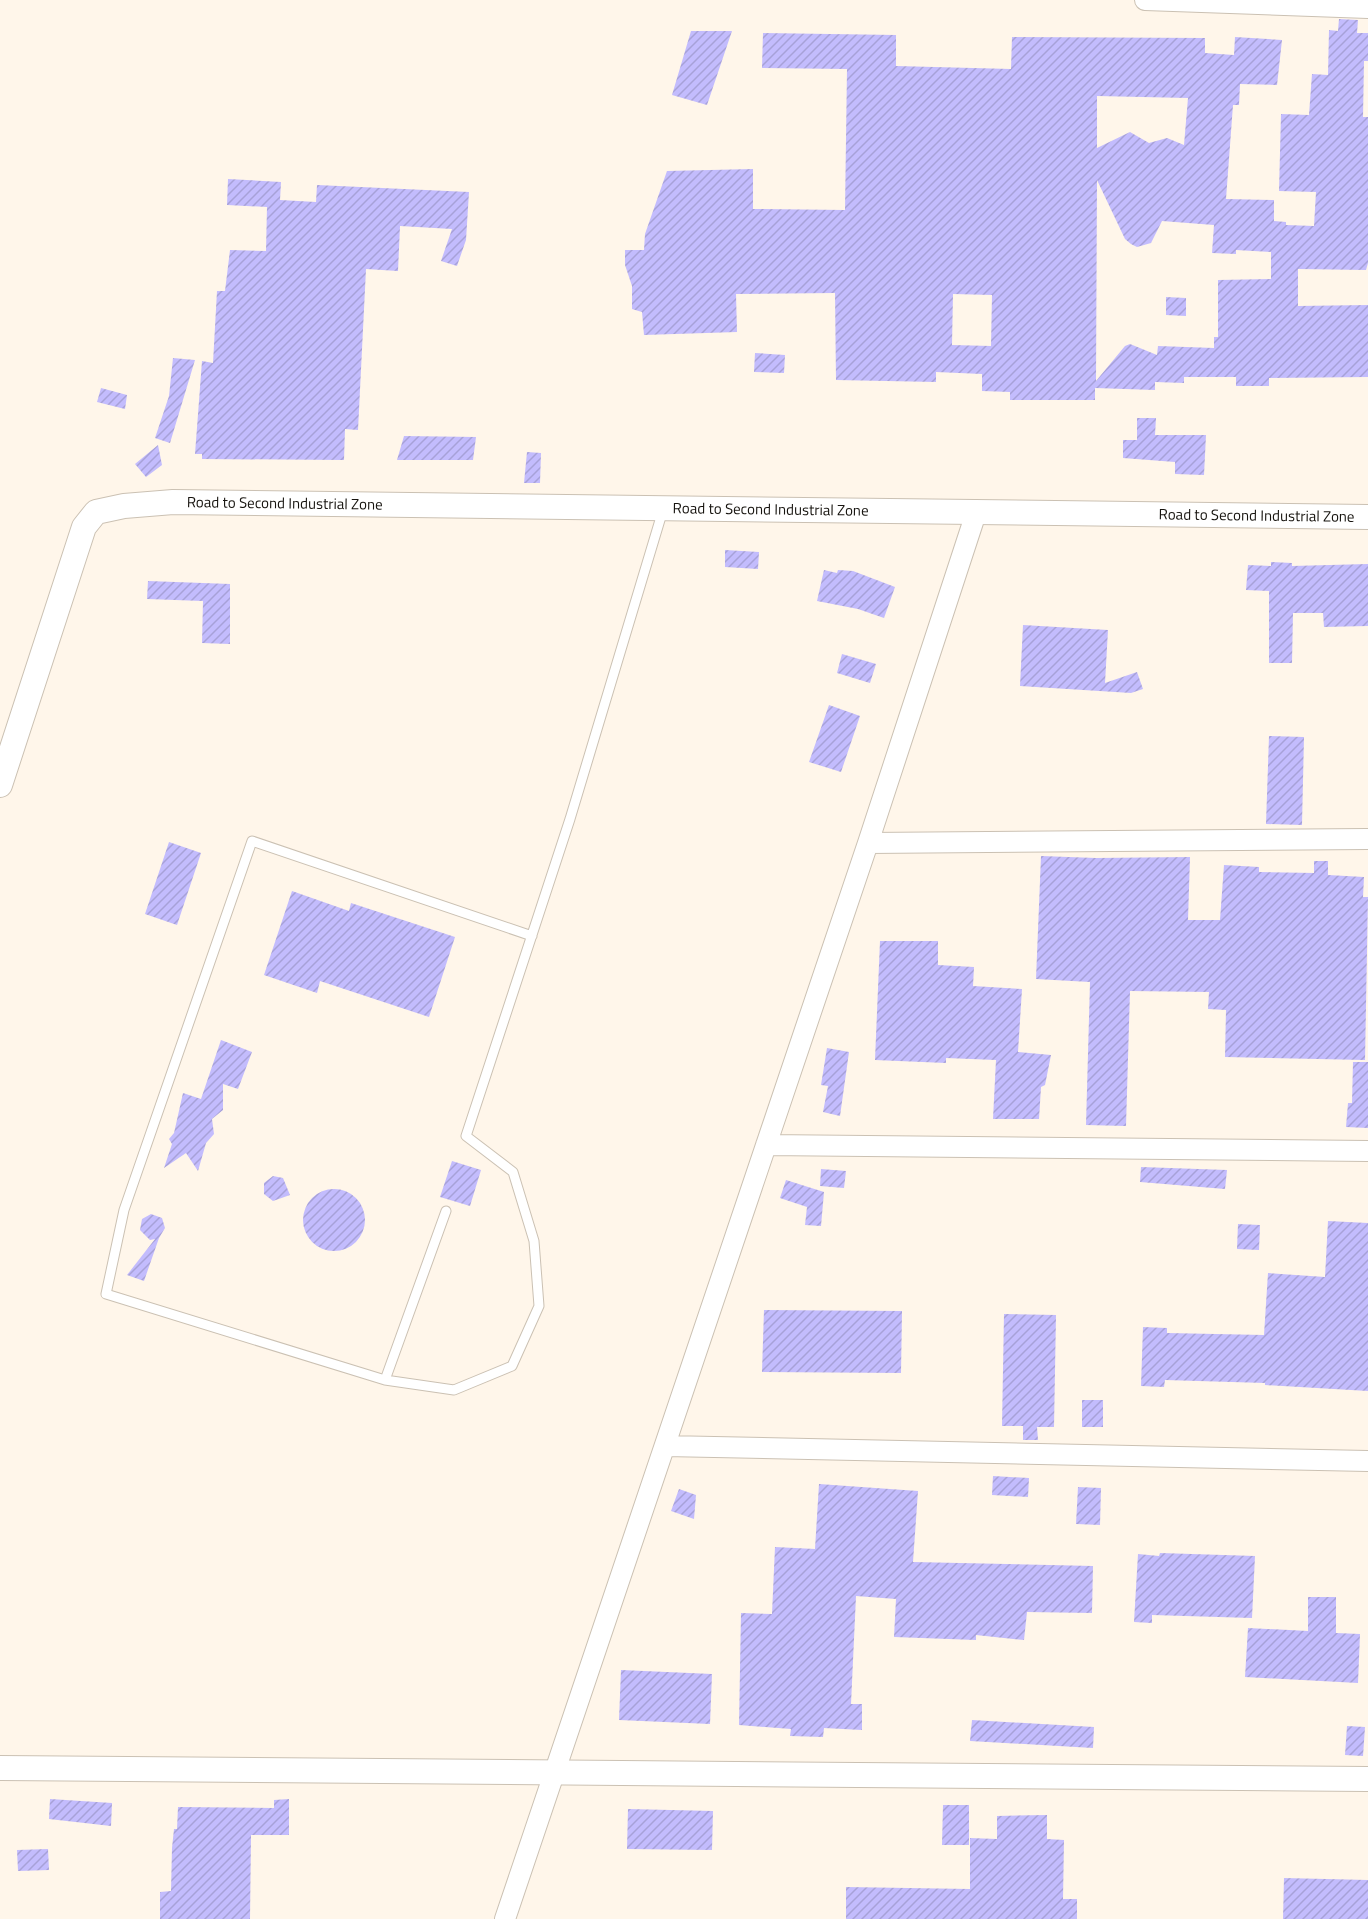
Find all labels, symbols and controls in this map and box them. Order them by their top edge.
street label: Road to Second Industrial Zone [187,490,383,516]
street label: Road to Second Industrial Zone [673,496,869,522]
street label: Road to Second Industrial Zone [1159,502,1355,528]

